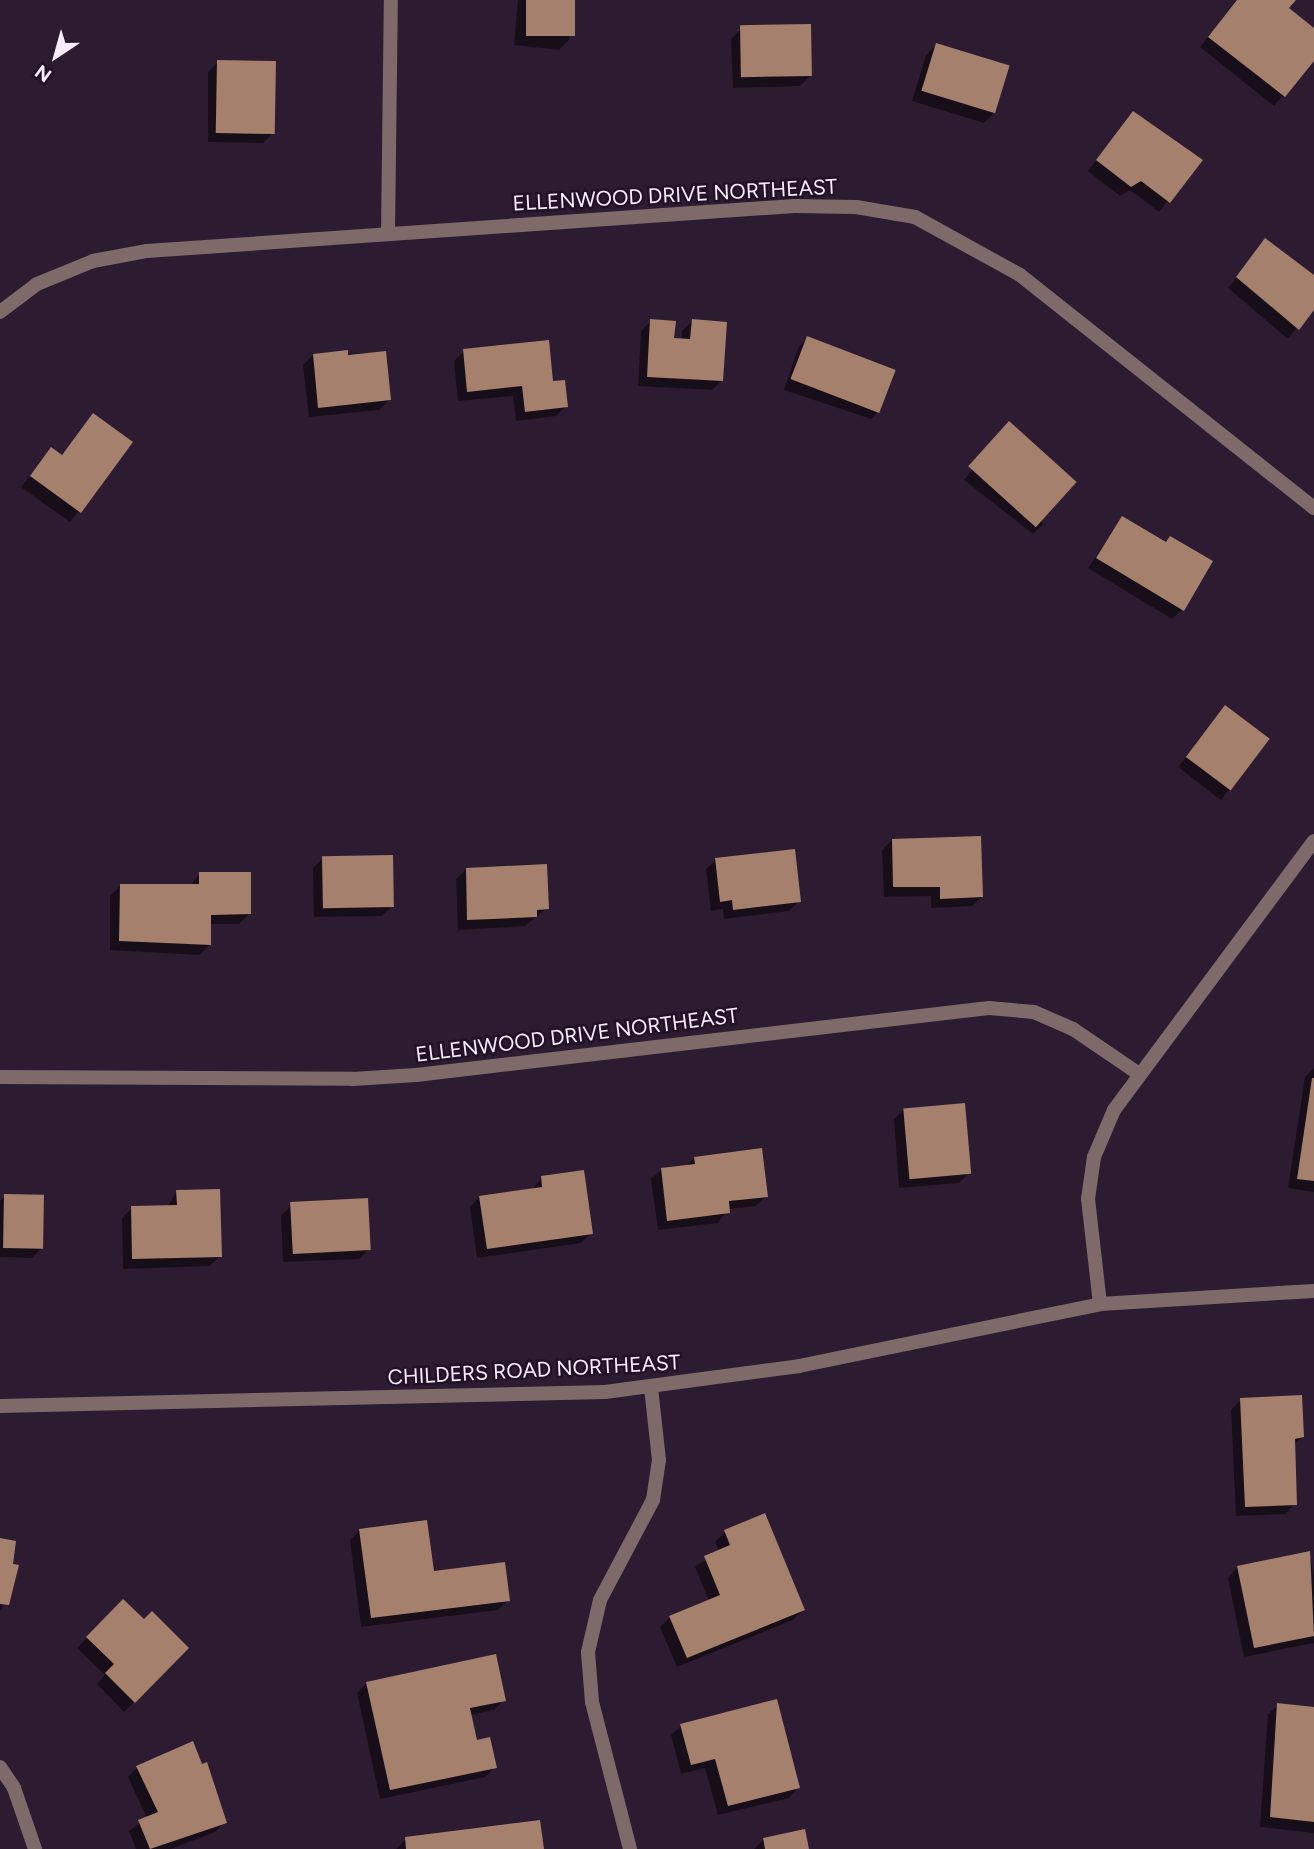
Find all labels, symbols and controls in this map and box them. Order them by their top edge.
north arrow [21,21,91,91]
text: N [31,60,56,87]
street label: ELLENWOOD DRIVE NORTHEAST [512,174,838,216]
street label: ELLENWOOD DRIVE NORTHEAST [414,1003,740,1067]
street label: CHILDERS ROAD NORTHEAST [387,1350,681,1390]

